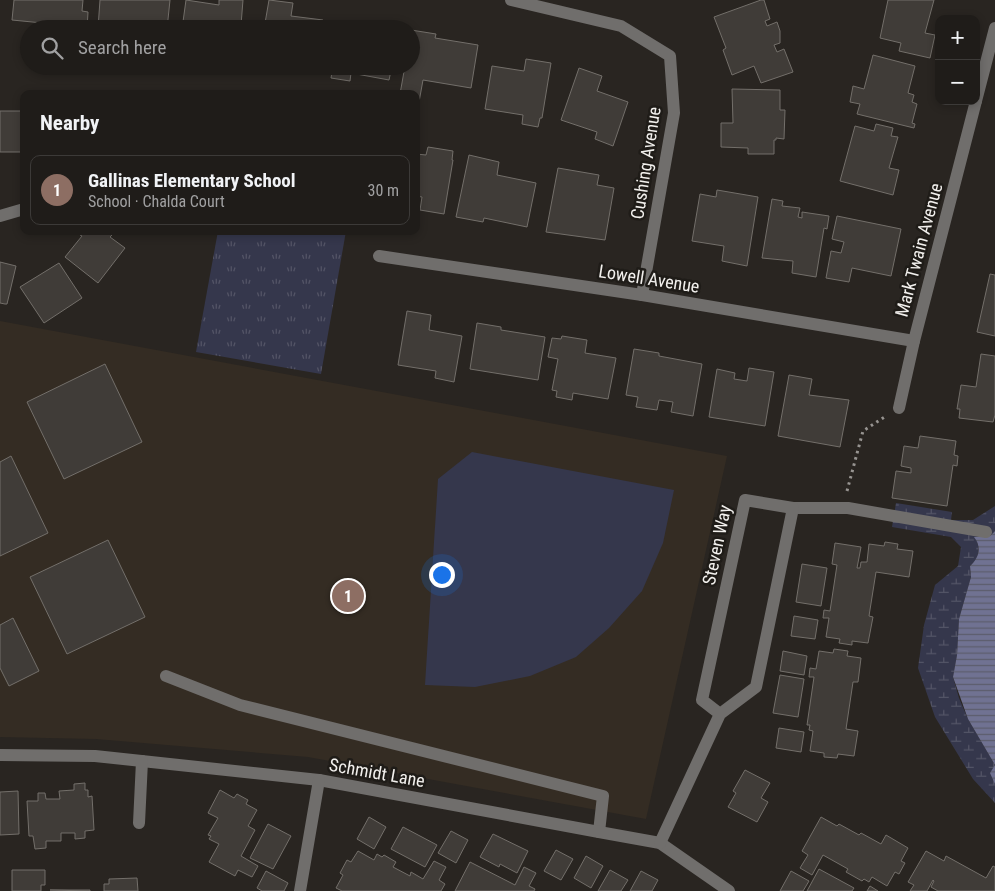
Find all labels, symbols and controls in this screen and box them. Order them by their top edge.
map controls [935,15,980,105]
button: + [935,15,980,60]
search box [20,20,420,75]
icon: search [38,34,66,62]
text: Search here [78,36,166,59]
button: − [935,60,980,105]
street label: Cushing Avenue [626,105,665,221]
text: Nearby [40,111,99,135]
text: Gallinas Elementary School [88,169,296,192]
text: 1 [53,181,61,200]
text: 30 m [367,181,399,200]
street label: Mark Twain Avenue [891,181,946,319]
text: School · Chalda Court [88,192,225,211]
street label: Lowell Avenue [597,260,701,297]
street label: Steven Way [698,502,735,587]
your location [429,562,455,588]
pin: 1 [332,577,364,615]
street label: Schmidt Lane [328,754,427,791]

